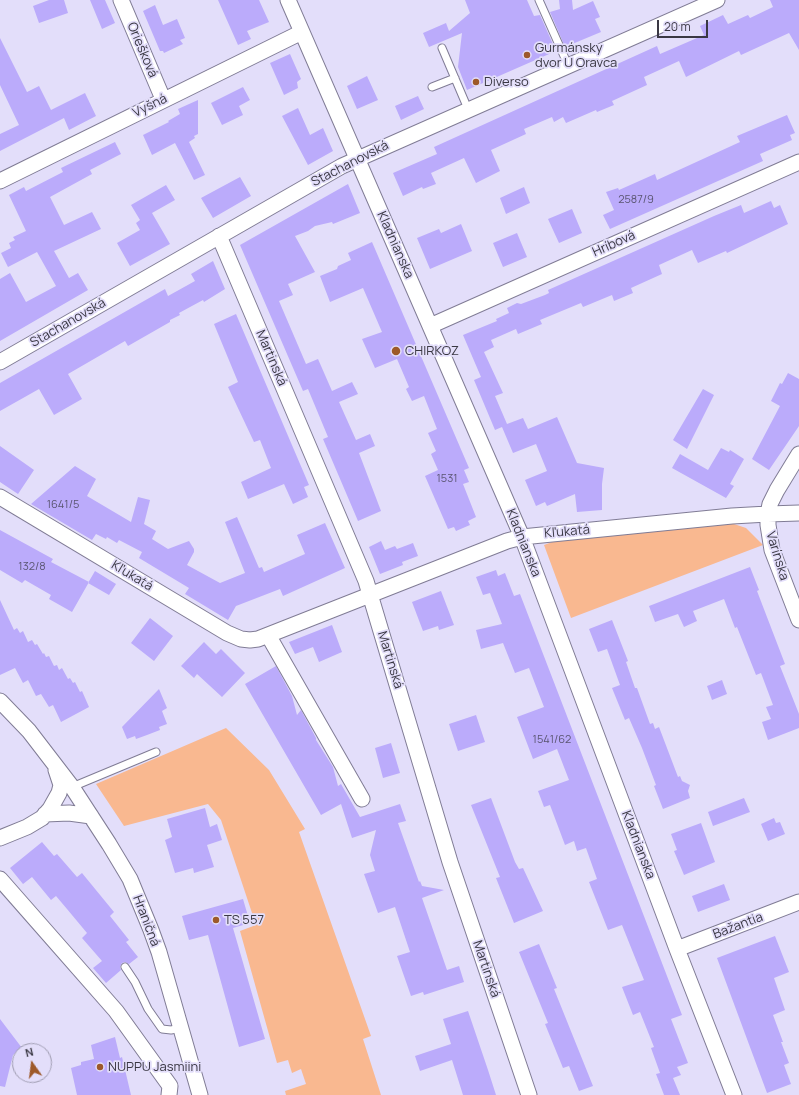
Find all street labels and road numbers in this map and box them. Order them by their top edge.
street label: Oriešková [123,20,161,80]
street label: Vyšná [130,91,170,121]
street label: Stachanovská [309,138,391,190]
street label: Kladnianska [373,209,417,281]
street label: Hríbová [590,228,638,260]
street label: Stachanovská [27,295,109,351]
street label: Martinská [252,328,290,388]
street label: Kladnianska [502,507,544,579]
street label: Kľukatá [543,522,591,542]
street label: Varínska [762,530,792,582]
street label: Kľukatá [108,558,156,594]
street label: Martinská [374,629,406,691]
street label: Kladnianska [618,809,658,881]
street label: Hraničná [129,893,163,949]
street label: Bažantia [711,909,765,943]
street label: Martinská [469,938,503,1000]

